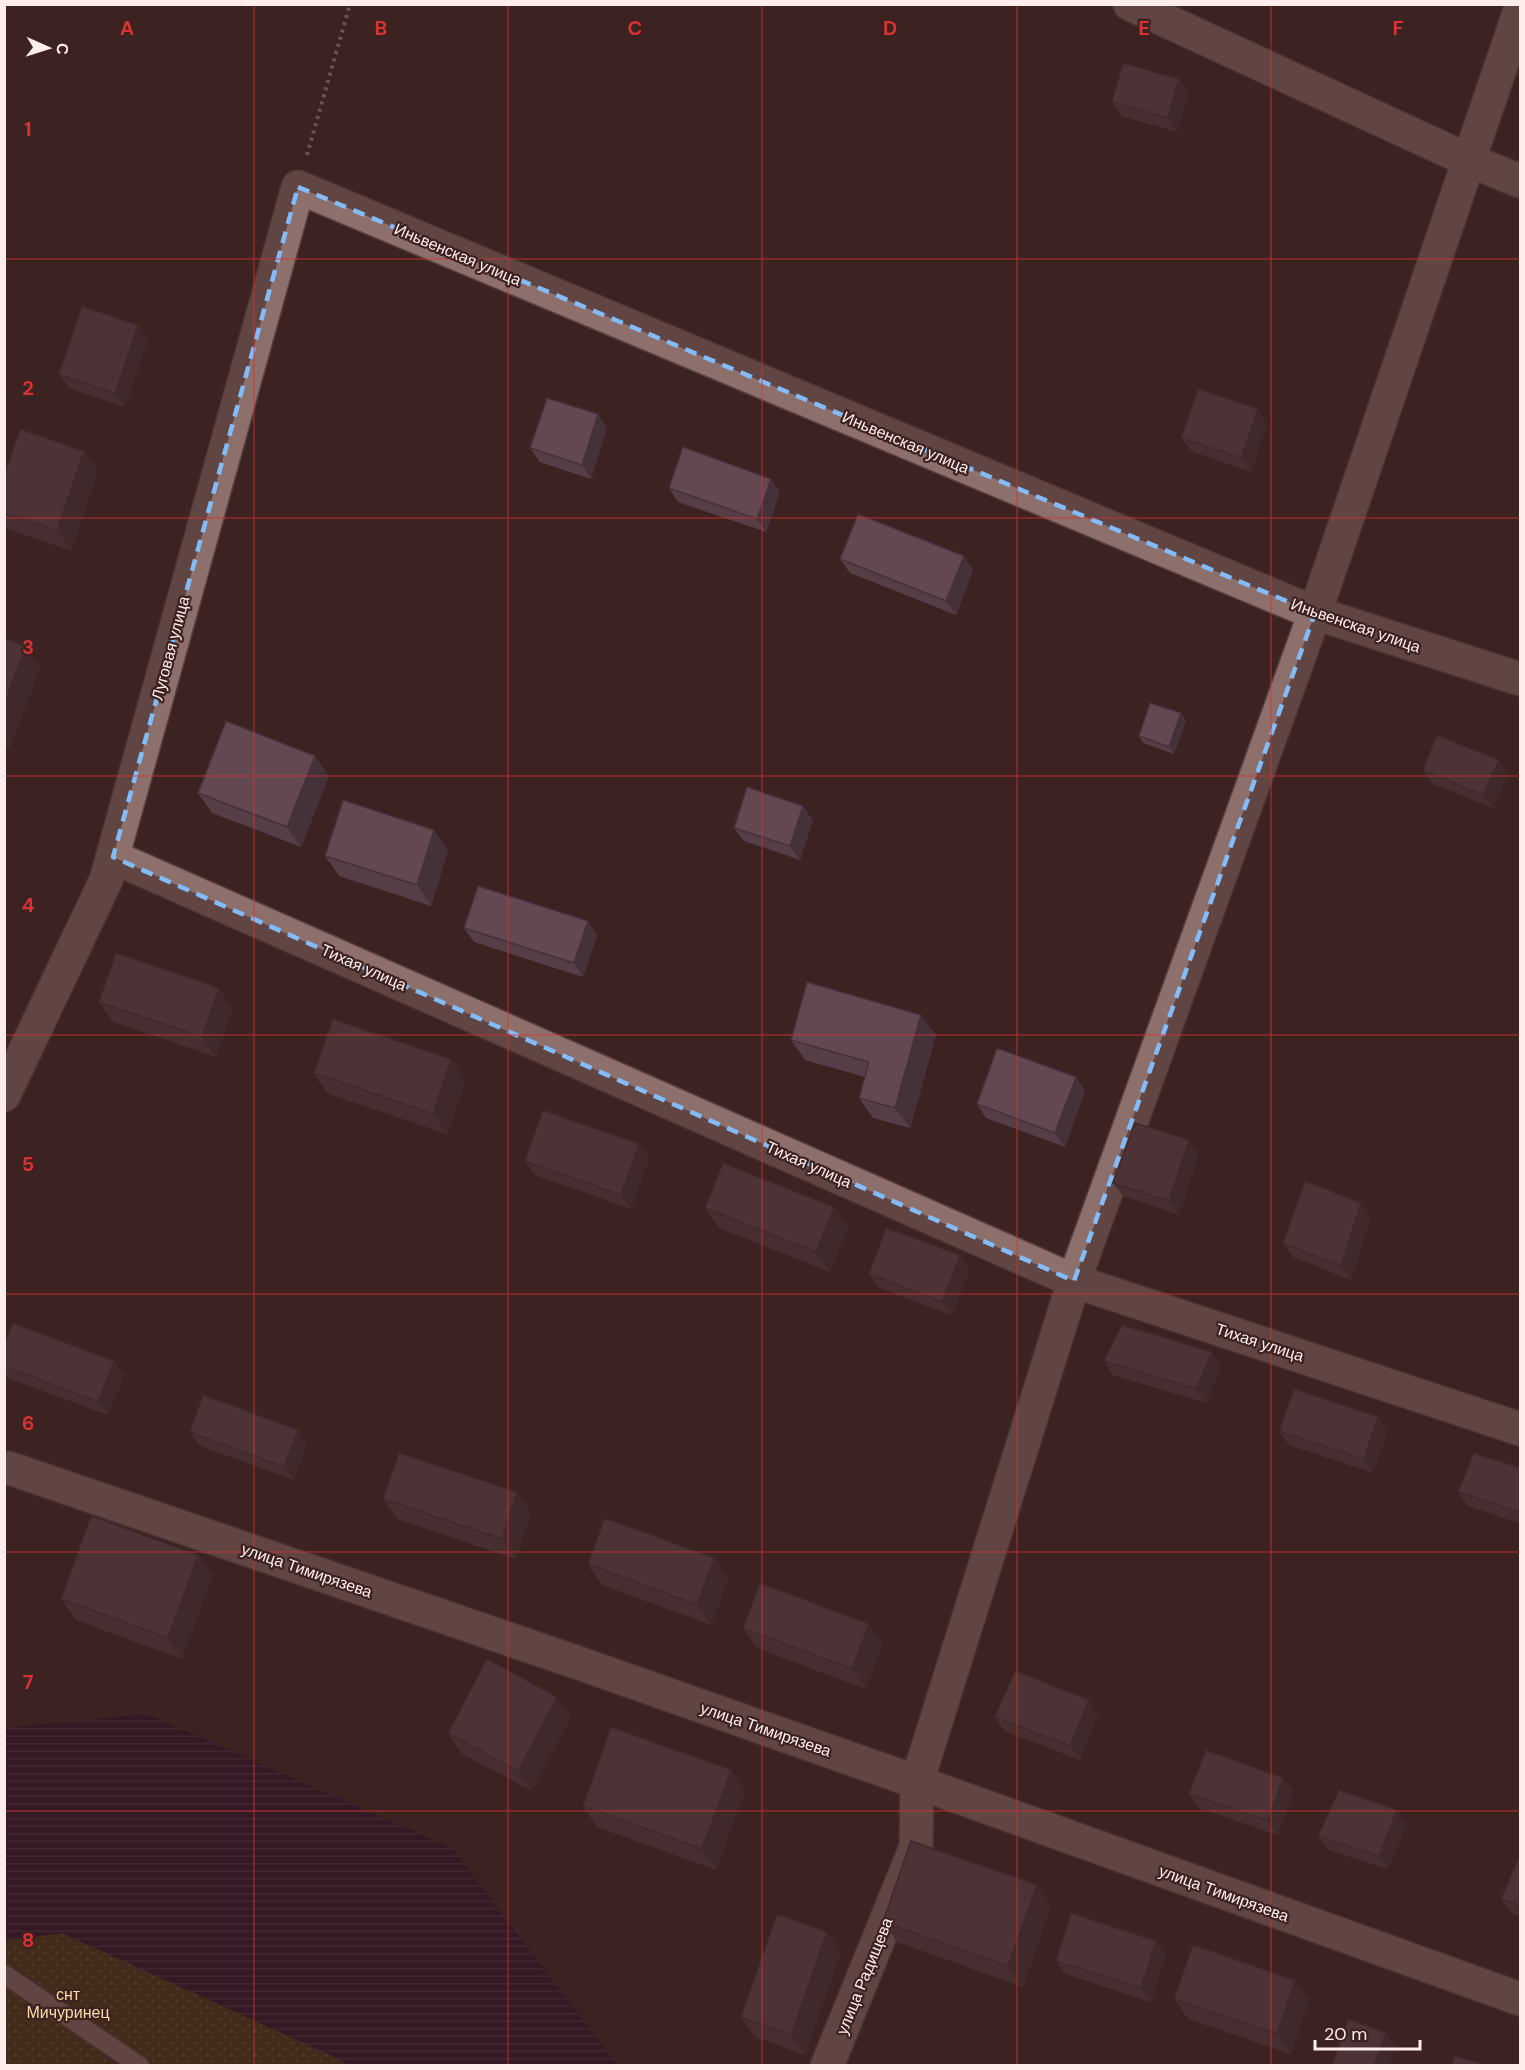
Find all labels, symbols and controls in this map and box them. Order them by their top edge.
text: A [120,15,134,41]
text: B [375,15,387,41]
text: C [628,15,642,41]
text: D [883,15,897,41]
text: E [1138,15,1150,41]
text: F [1392,15,1404,41]
north arrow [18,18,78,78]
text: С [52,42,73,56]
text: 1 [24,116,32,142]
street label: Иньвенская улица [391,218,525,291]
text: 2 [22,375,34,401]
street label: Иньвенская улица [839,406,973,479]
street label: Иньвенская улица [1288,593,1424,658]
street label: Луговая улица [146,594,195,703]
text: 3 [22,634,34,660]
text: 4 [22,892,35,918]
street label: Тихая улица [318,939,410,996]
street label: Тихая улица [763,1136,855,1193]
text: 5 [22,1151,34,1177]
street label: Тихая улица [1213,1318,1307,1367]
text: 6 [22,1410,34,1436]
street label: улица Тимирязева [239,1538,375,1603]
text: 7 [23,1669,34,1695]
street label: улица Тимирязева [698,1697,834,1762]
street label: улица Тимирязева [1156,1860,1292,1927]
street label: улица Радищева [831,1914,898,2038]
text: 8 [22,1927,34,1953]
park label: снт Мичуринец [26,1984,110,2023]
scale bar [1315,2013,1420,2051]
text: 20 m [1324,2022,1367,2046]

